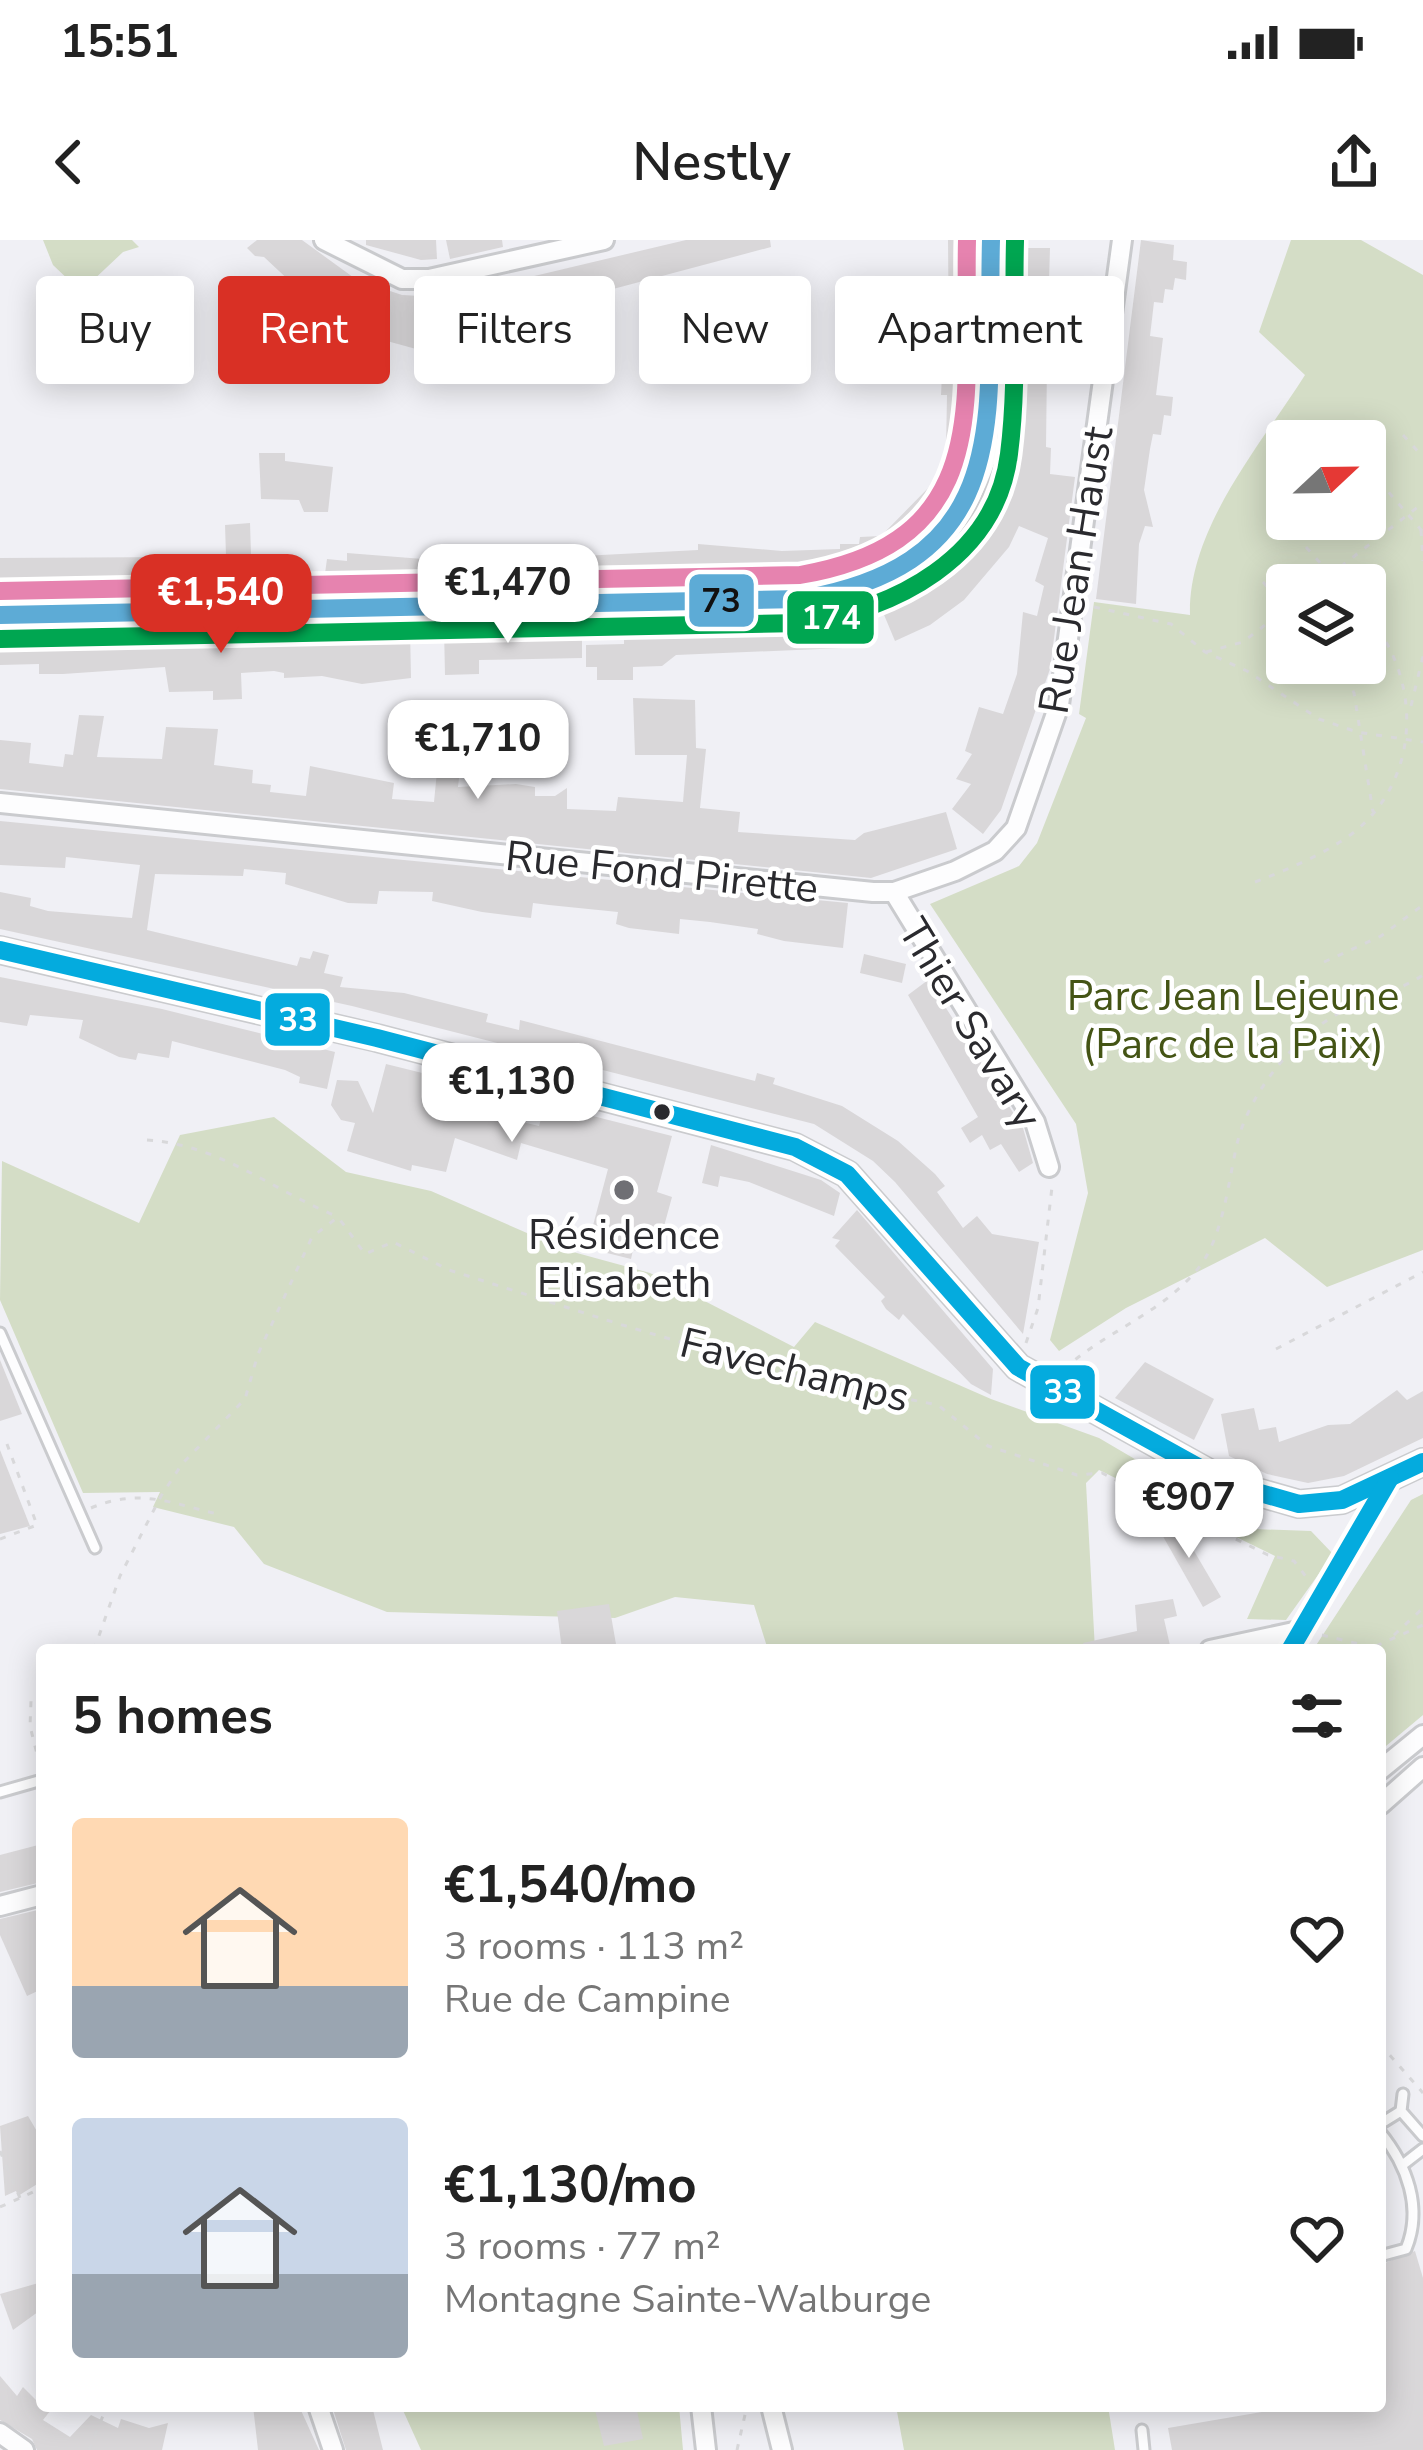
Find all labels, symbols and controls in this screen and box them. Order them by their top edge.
text: 15:51 [60,12,179,73]
text: Nestly [632,125,791,199]
icon: back [36,129,102,195]
icon: share [1321,129,1387,195]
chip: Buy [36,276,194,384]
chip: Rent [218,276,390,384]
chip: Filters [414,276,615,384]
chip: New [639,276,811,384]
chip: Apartment [835,276,1124,384]
north arrow [1266,420,1386,540]
map controls [1266,420,1386,684]
street label: Rue Jean Haust [1026,422,1127,718]
pin: €1,470 [410,544,606,646]
pin: €1,540 [123,554,319,656]
text: €1,470 [445,556,571,609]
button: layers [1266,564,1386,684]
text: €1,540 [158,566,284,619]
line badge: 73 [687,572,756,629]
text: 73 [701,579,741,624]
line badge: 174 [785,589,876,646]
text: 174 [801,596,861,641]
pin: €1,710 [380,700,576,802]
text: €1,710 [415,712,541,765]
street label: Rue Fond Pirette [503,828,821,917]
street label: Thier Savary [884,908,1055,1140]
park label: Parc Jean Lejeune (Parc de la Paix) [1067,968,1399,1073]
line badge: 33 [263,991,332,1048]
text: 33 [278,998,318,1043]
pin: €1,130 [414,1043,610,1145]
text: €1,130 [449,1055,575,1108]
unlabelled marker [651,1101,673,1123]
marker: Résidence Elisabeth [611,1177,637,1203]
place label: Résidence Elisabeth [528,1207,720,1312]
street label: Favechamps [674,1314,915,1426]
line badge: 33 [1028,1363,1097,1421]
text: 33 [1043,1370,1083,1415]
pin: €907 [1118,1459,1260,1561]
text: €907 [1142,1471,1236,1524]
text: 5 homes [72,1681,273,1751]
icon: filters [1284,1683,1350,1749]
text: €1,540/mo [444,1850,697,1920]
icon: home [168,1866,312,2010]
icon: heart [1284,1905,1350,1971]
text: 3 rooms · 113 m² [444,1920,744,1973]
text: Rue de Campine [444,1973,731,2026]
text: €1,130/mo [444,2150,697,2220]
icon: home [168,2166,312,2310]
icon: heart [1284,2205,1350,2271]
text: 3 rooms · 77 m² [444,2220,721,2273]
text: Montagne Sainte-Walburge [444,2273,931,2326]

